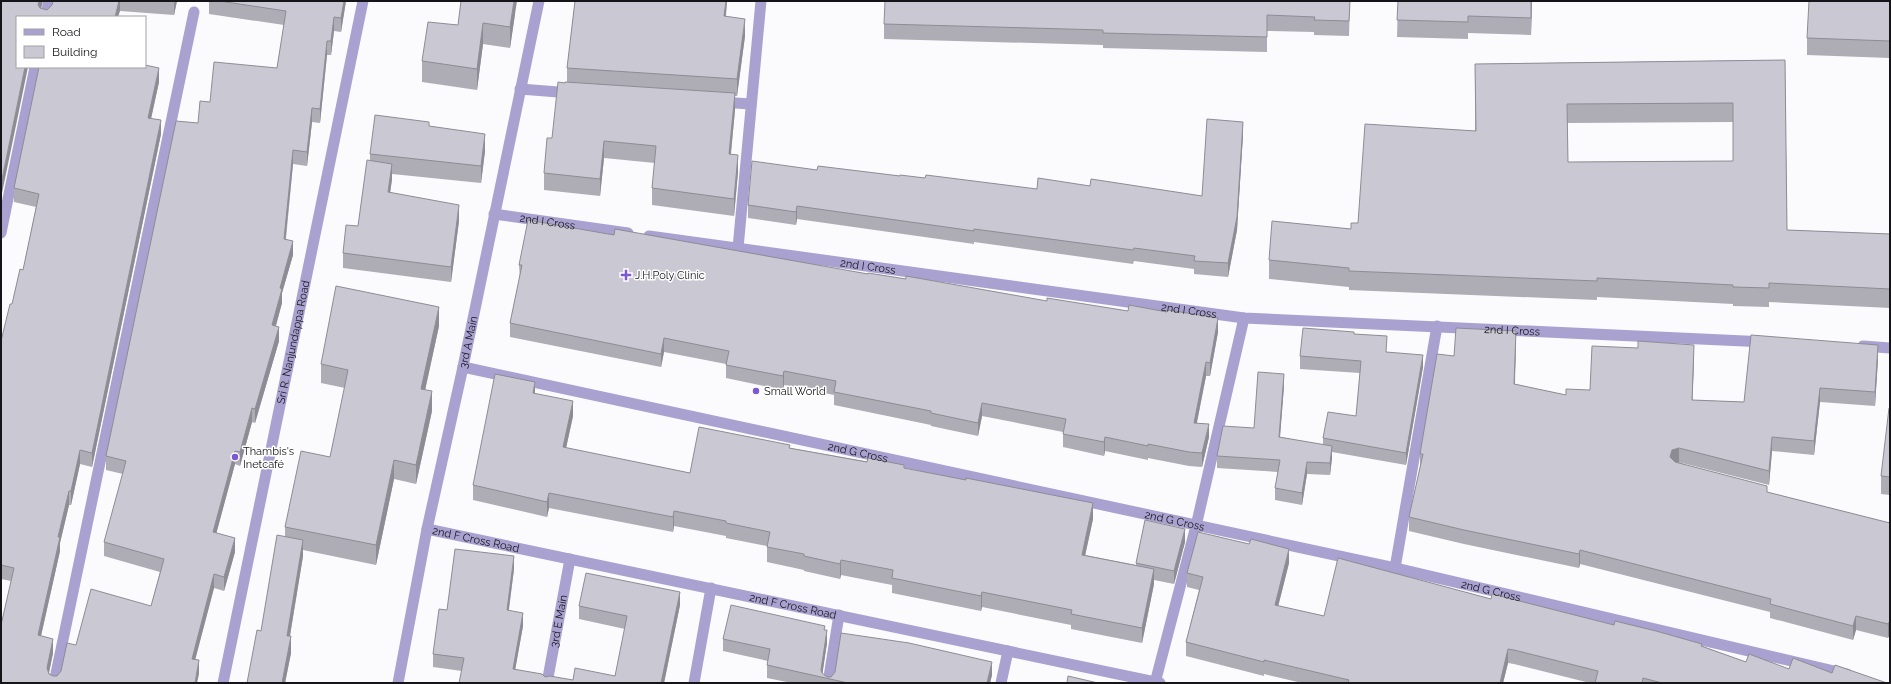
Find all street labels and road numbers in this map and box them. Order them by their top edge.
street label: 2nd I Cross [519,211,576,232]
street label: 2nd I Cross [839,256,896,276]
street label: Sri R. Nanjundappa Road [274,279,312,405]
street label: 2nd I Cross [1160,300,1217,321]
street label: 3rd A Main [456,315,480,370]
street label: 2nd I Cross [1484,323,1540,338]
street label: 2nd G Cross [827,439,889,465]
street label: 2nd G Cross [1143,508,1206,533]
street label: 2nd F Cross Road [431,524,521,555]
street label: 2nd G Cross [1460,577,1522,604]
street label: 2nd F Cross Road [748,590,838,621]
street label: 3rd E Main [547,594,570,648]

